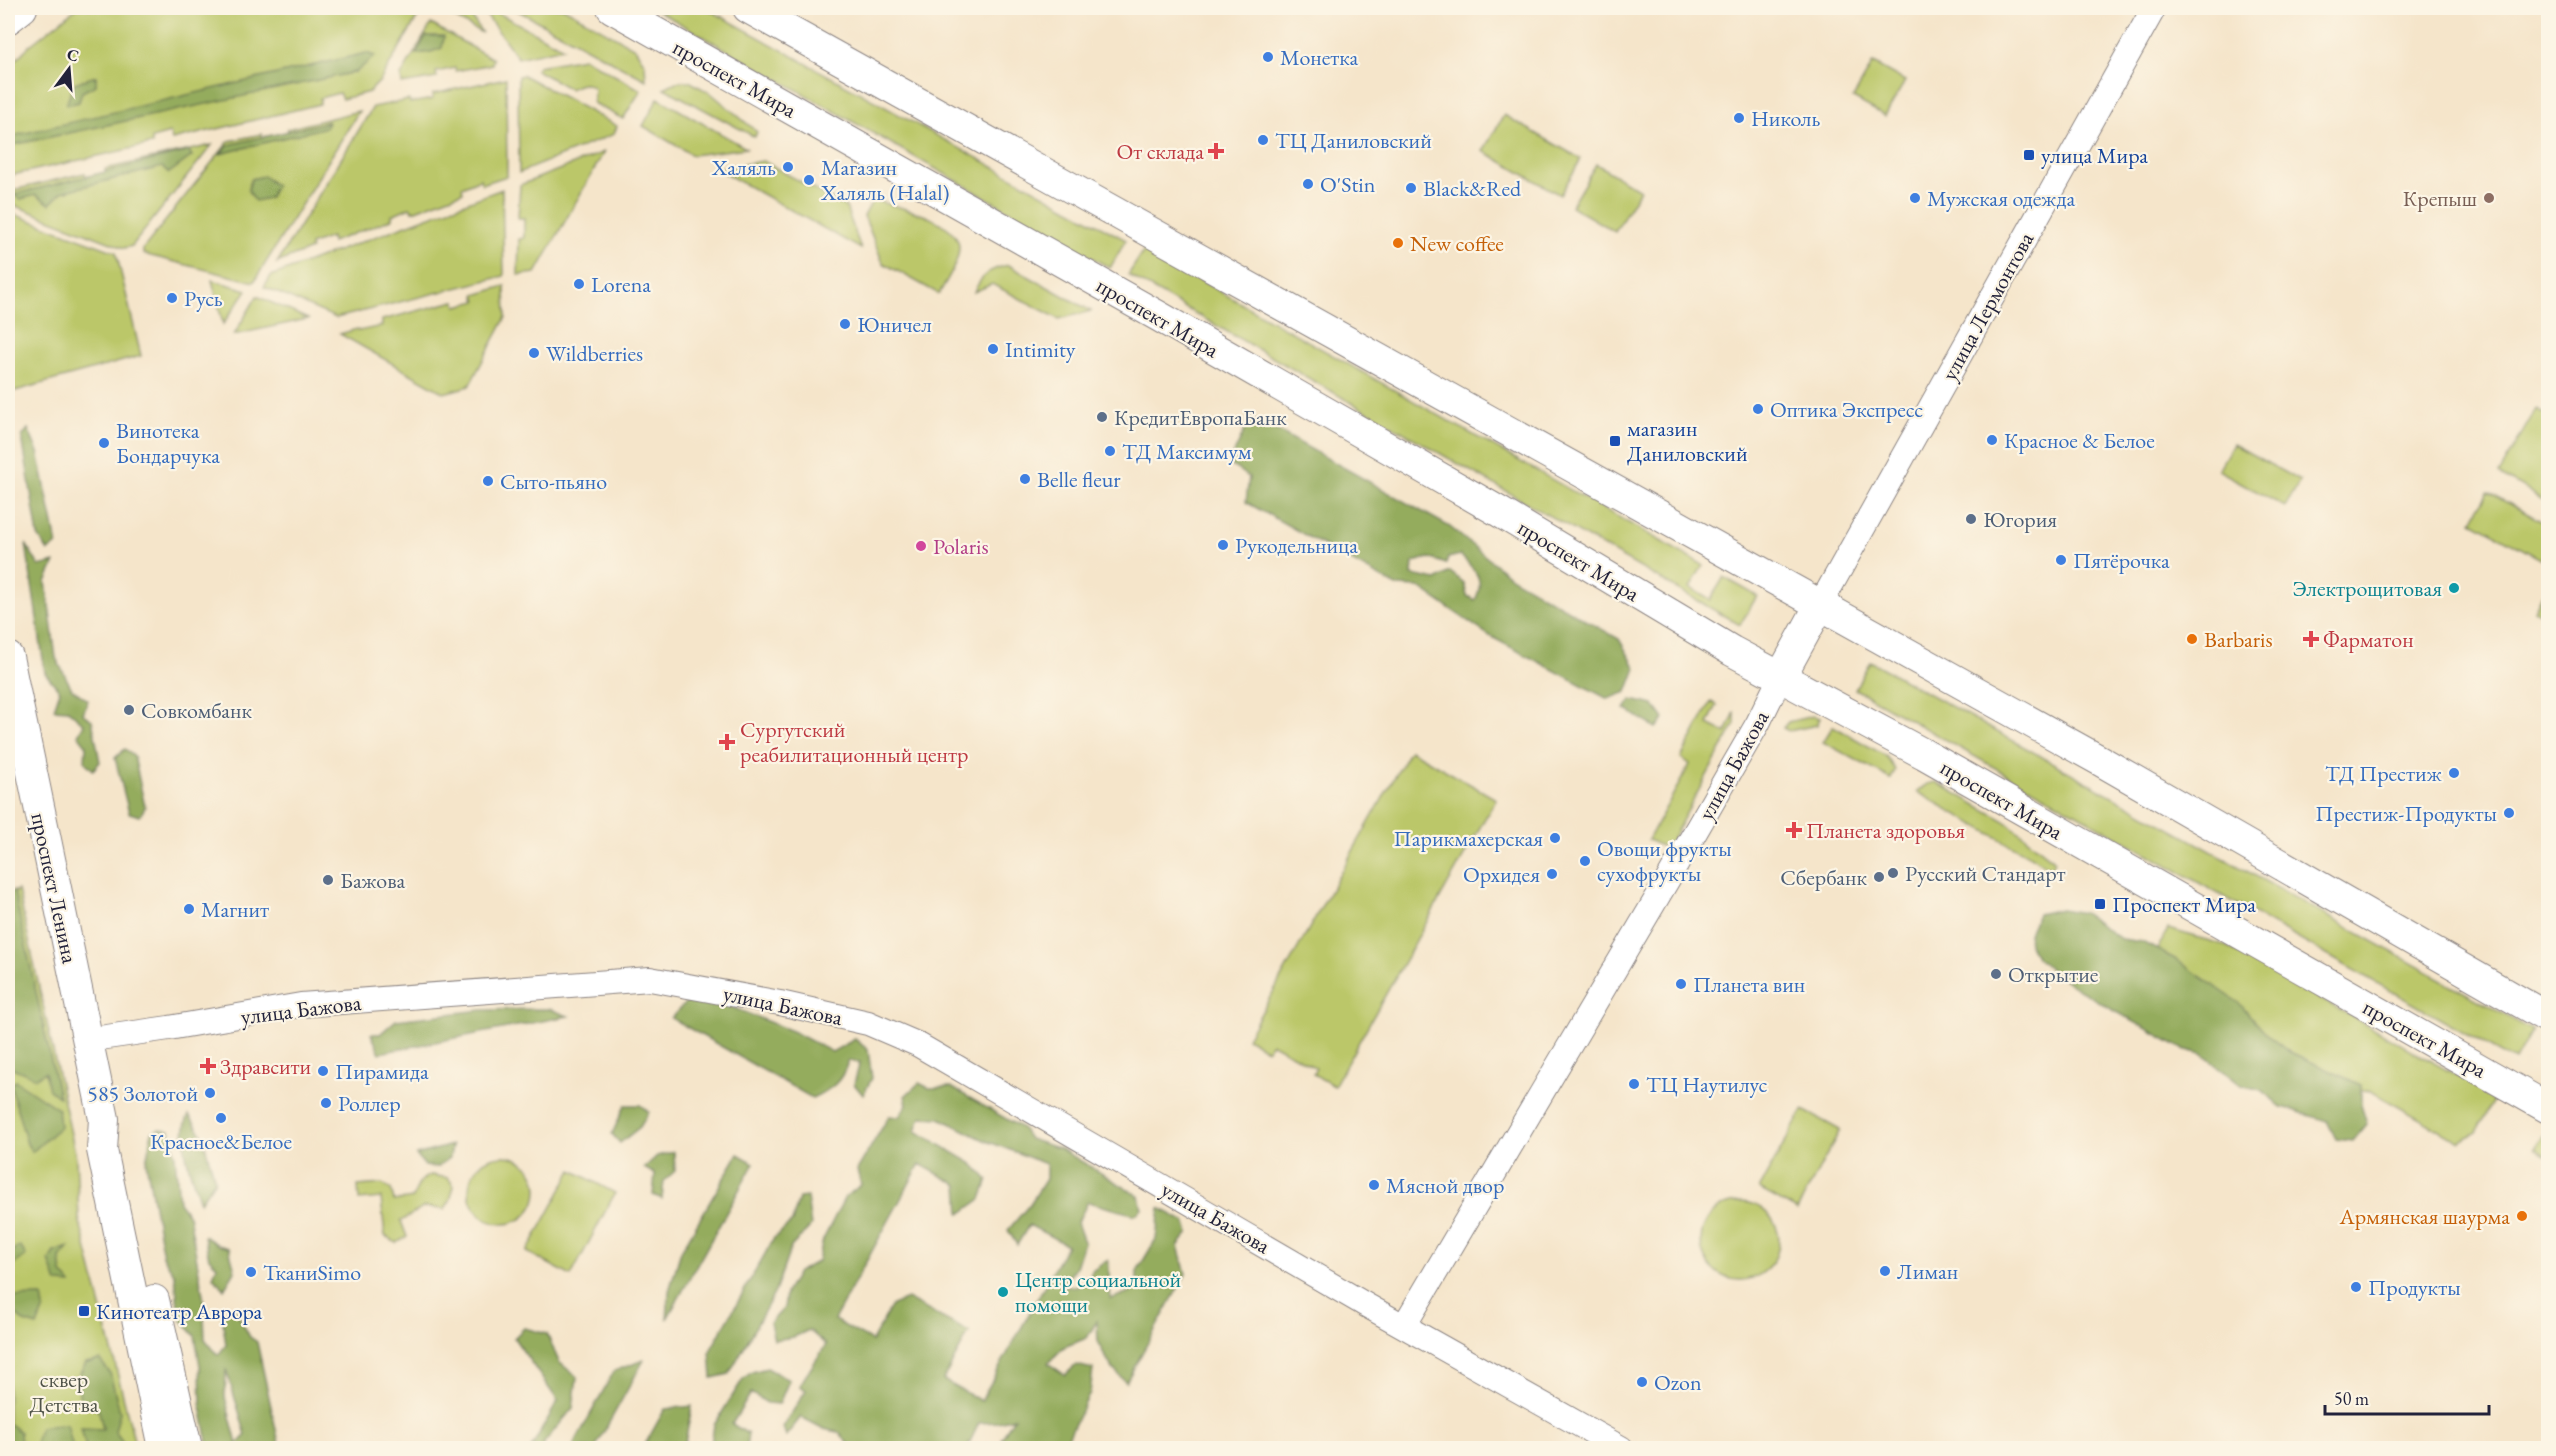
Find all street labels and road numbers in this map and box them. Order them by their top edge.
street label: проспект Мира [668,33,802,124]
street label: улица Лермонтова [1935,227,2040,386]
street label: проспект Мира [1091,271,1224,364]
street label: проспект Мира [1513,513,1645,608]
street label: улица Бажова [1691,705,1776,825]
street label: проспект Мира [1935,753,2068,846]
street label: проспект Ленина [24,810,85,966]
street label: улица Бажова [721,979,845,1032]
street label: улица Бажова [239,988,363,1031]
street label: проспект Мира [2358,993,2492,1084]
street label: улица Бажова [1156,1175,1276,1260]

